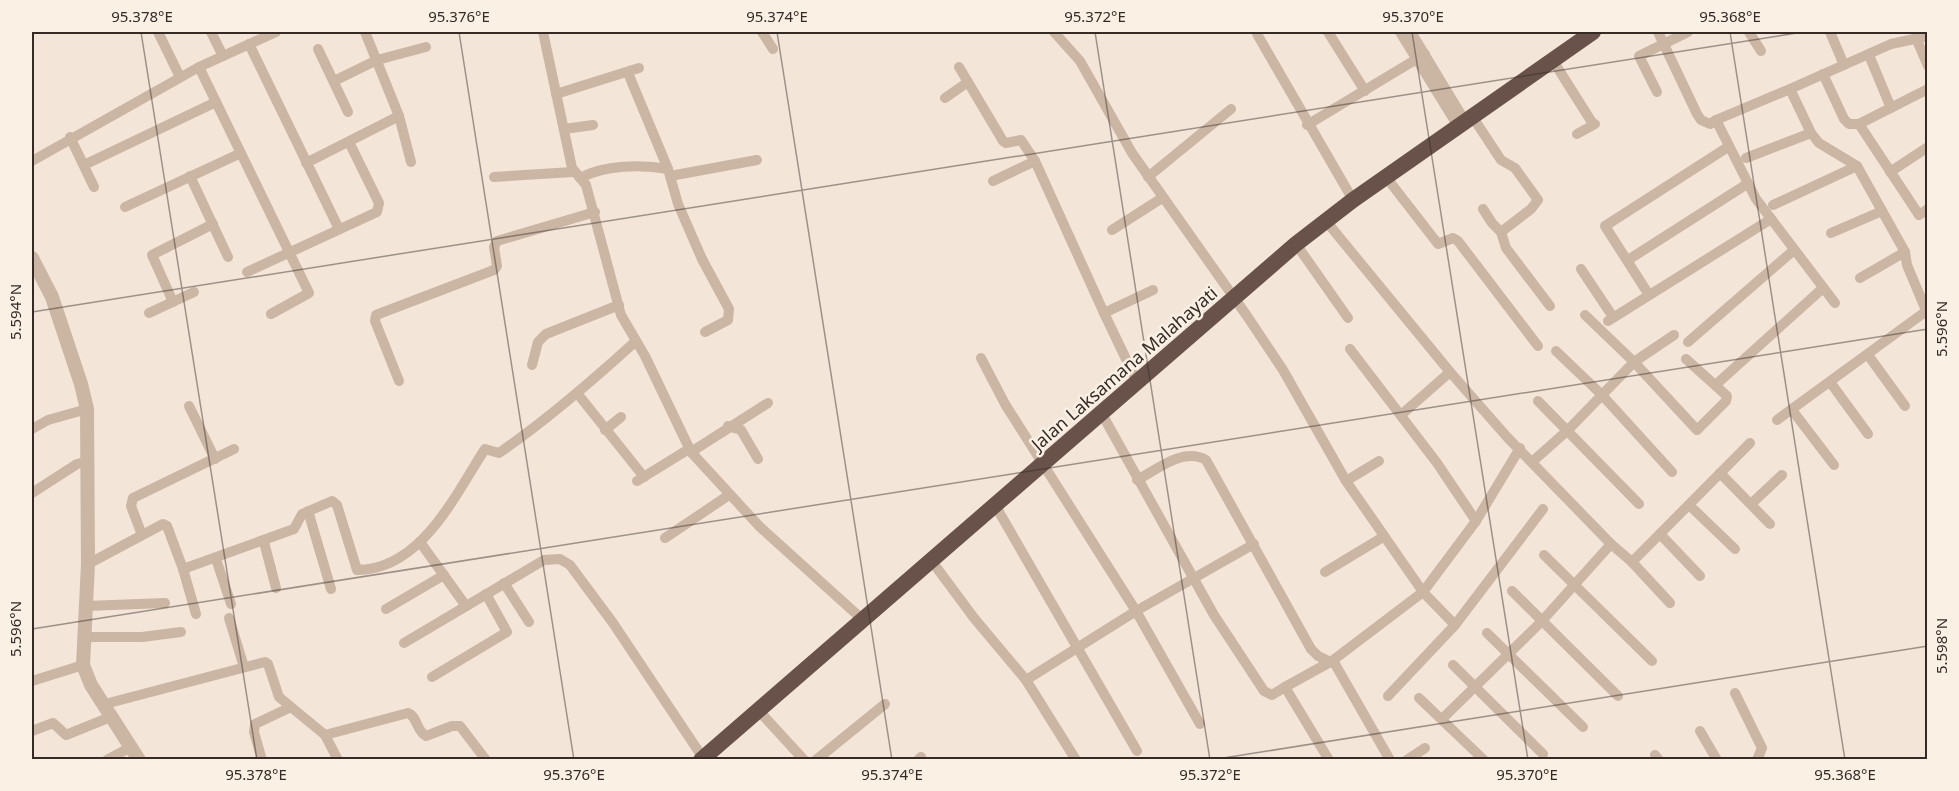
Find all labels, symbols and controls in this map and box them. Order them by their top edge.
text: 95.378°E [111,6,173,26]
text: 95.376°E [428,6,490,26]
text: 95.374°E [746,6,808,26]
text: 95.372°E [1064,6,1126,26]
text: 95.370°E [1382,6,1444,26]
text: 95.368°E [1699,6,1761,26]
street label: Jalan Laksamana Malahayati [1024,281,1222,457]
text: 5.594°N [5,284,25,340]
text: 5.596°N [1931,301,1951,357]
text: 5.596°N [5,601,25,657]
text: 5.598°N [1931,618,1951,674]
text: 95.378°E [225,764,287,784]
text: 95.376°E [543,764,605,784]
text: 95.374°E [861,764,923,784]
text: 95.372°E [1179,764,1241,784]
text: 95.370°E [1496,764,1558,784]
text: 95.368°E [1814,764,1876,784]

